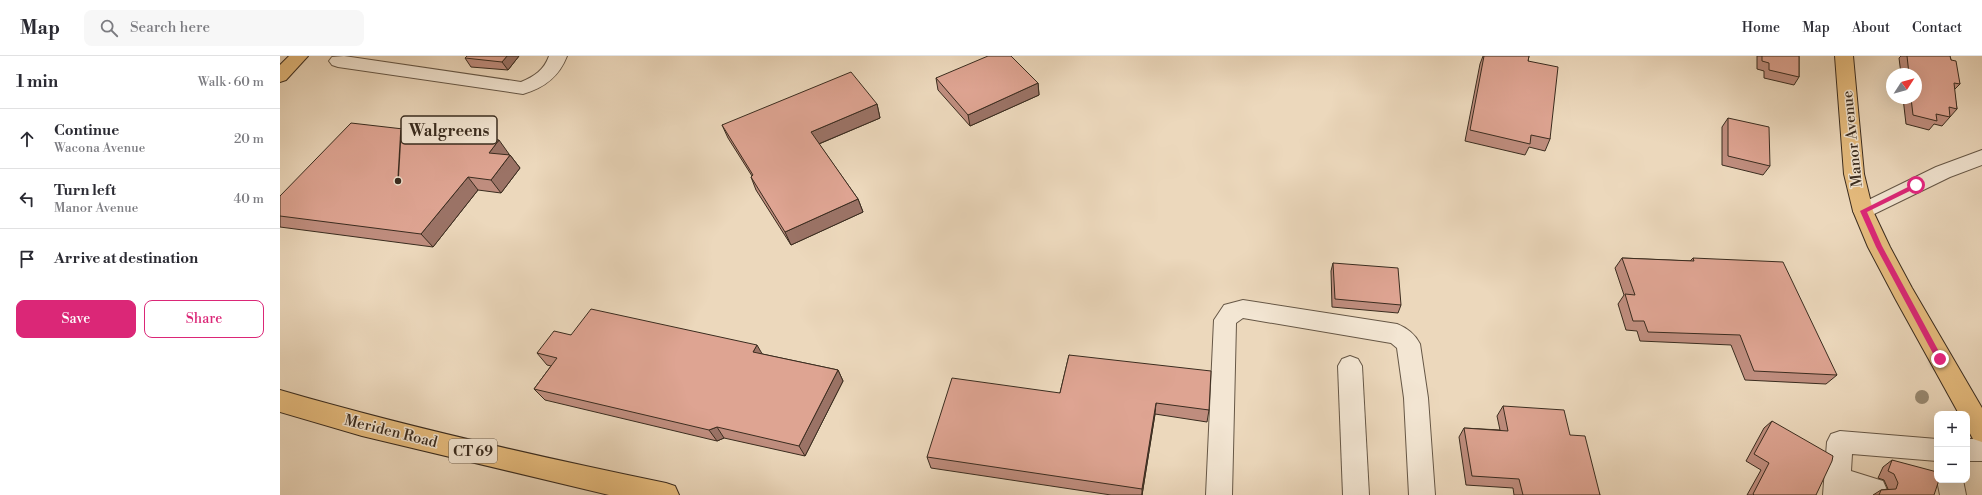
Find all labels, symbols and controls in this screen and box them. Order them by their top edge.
search box [84,10,364,46]
text: Map [20,16,60,40]
icon: search [98,17,120,39]
text: Search here [130,18,210,37]
text: Home [1742,19,1780,37]
text: Map [1802,19,1830,37]
text: About [1852,19,1890,37]
text: Contact [1912,19,1962,37]
north arrow [1886,68,1922,104]
text: 1 min [16,71,58,93]
text: Walk · 60 m [198,74,264,90]
street label: Manor Avenue [1838,90,1867,188]
callout: Walgreens [401,116,497,144]
text: Continue [54,121,119,140]
text: Walgreens [408,121,489,141]
icon: ahead [16,128,38,150]
text: 20 m [234,131,264,147]
text: Wacona Avenue [54,140,145,156]
route start [1907,176,1925,194]
text: Turn left [54,181,116,200]
icon: left [16,188,38,210]
text: 40 m [234,191,264,207]
text: Manor Avenue [54,200,138,216]
icon: arrive [16,248,38,270]
text: Arrive at destination [54,249,198,268]
button: Save [16,300,136,338]
button: Share [144,300,264,338]
route end [1931,350,1949,368]
street label: Meriden Road [342,411,440,452]
map controls [1934,411,1970,483]
button: + [1934,411,1970,447]
road number: CT 69 [449,439,497,463]
button: − [1934,447,1970,483]

